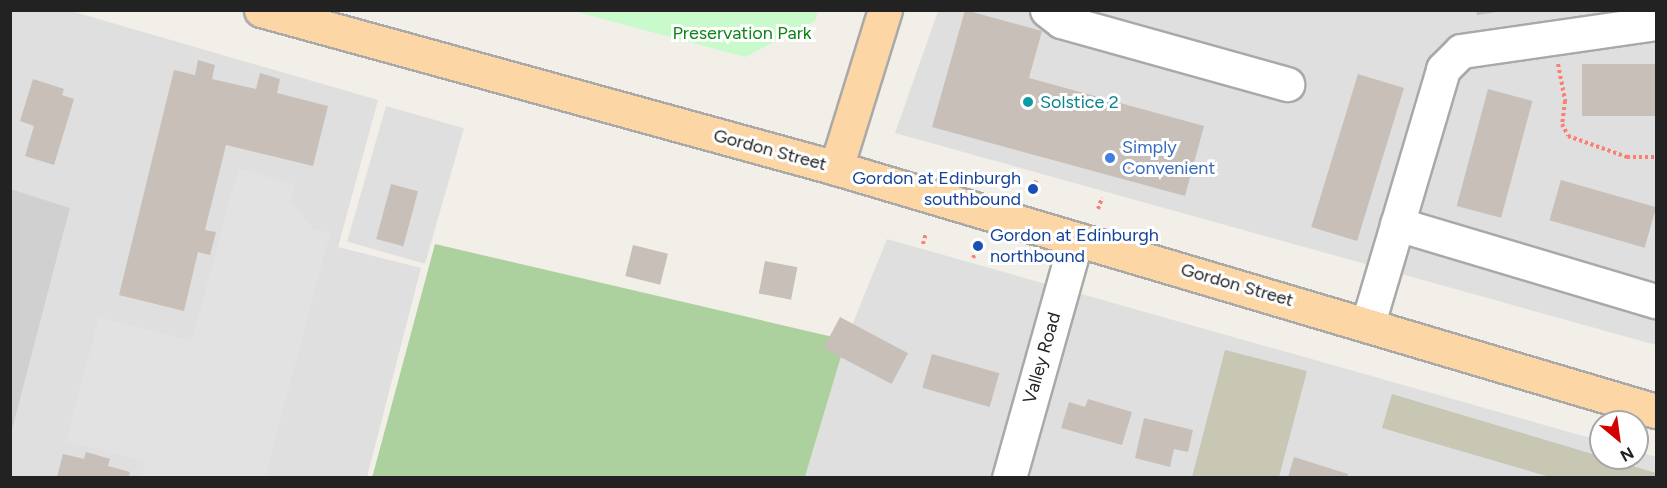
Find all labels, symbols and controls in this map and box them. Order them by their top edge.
park label: Preservation Park [672,22,812,44]
place label: Solstice 2 [1040,91,1119,113]
marker: Solstice 2 [1021,95,1035,109]
street label: Gordon Street [711,125,829,175]
place label: Simply Convenient [1122,137,1215,180]
marker: Simply Convenient [1103,151,1117,165]
place label: Gordon at Edinburgh southbound [852,168,1021,210]
marker: Gordon at Edinburgh southbound [1026,182,1040,196]
place label: Gordon at Edinburgh northbound [990,225,1159,268]
marker: Gordon at Edinburgh northbound [971,239,985,253]
street label: Gordon Street [1178,259,1296,311]
street label: Valley Road [1019,310,1065,406]
north arrow [1589,410,1649,470]
text: N [1617,443,1637,466]

